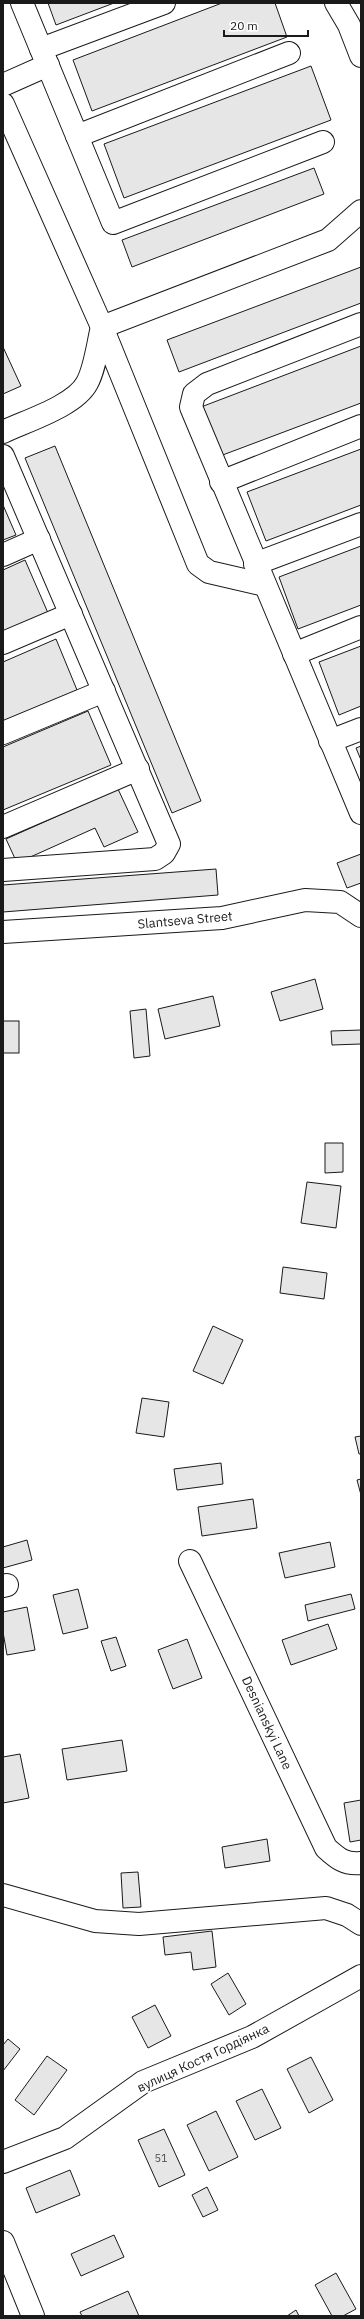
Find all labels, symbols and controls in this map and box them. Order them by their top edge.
scale bar [224,12,308,38]
text: 20 m [230,18,258,33]
street label: Slantseva Street [137,907,233,933]
street label: Desnianskyi Lane [238,1674,296,1772]
street label: вулиця Костя Гордіянка [134,2020,272,2096]
house number: 51 [154,2151,168,2165]

